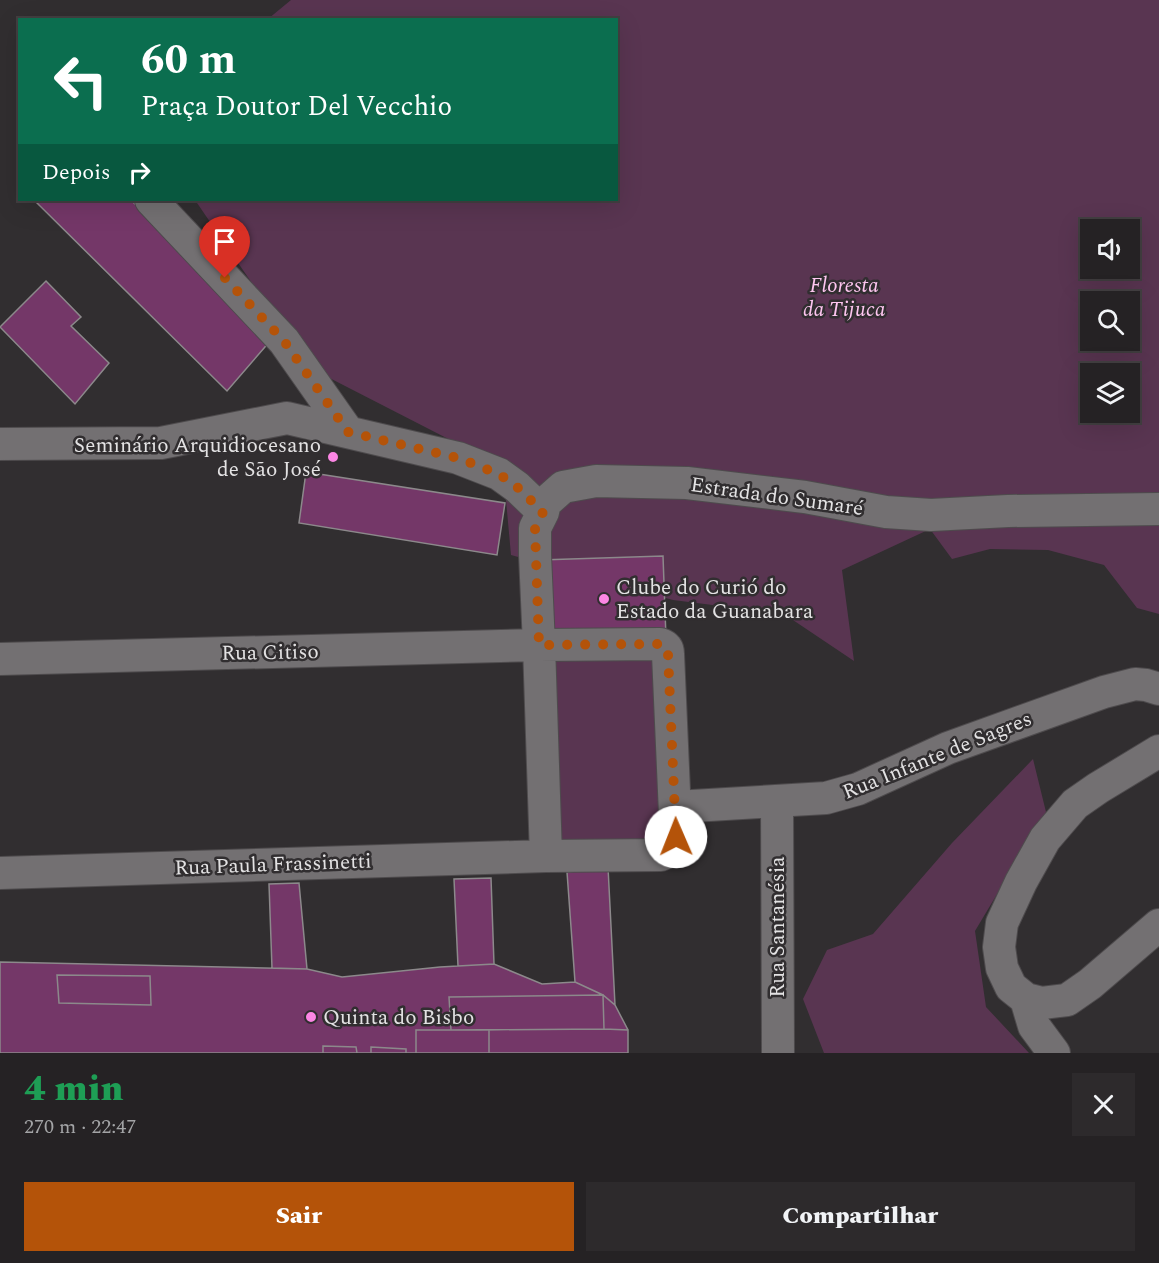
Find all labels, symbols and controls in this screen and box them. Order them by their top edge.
text: 60 m [141,29,236,92]
icon: left [42,42,120,120]
text: Praça Doutor Del Vecchio [141,86,452,128]
text: Depois [42,156,111,189]
icon: right [123,156,156,189]
pin [199,216,250,278]
map controls [1080,219,1140,423]
button: sound [1080,219,1140,279]
icon: arrive [208,225,241,258]
park label: Floresta da Tijuca [803,270,886,326]
button: search [1080,291,1140,351]
button: layers [1080,363,1140,423]
place label: Seminário Arquidiocesano de São José [74,430,321,486]
marker: Seminário Arquidiocesano de São José [326,450,340,464]
street label: Estrada do Sumaré [688,469,865,525]
place label: Clube do Curió do Estado da Guanabara [616,572,814,628]
marker: Clube do Curió do Estado da Guanabara [597,592,611,606]
street label: Rua Citiso [221,636,319,670]
street label: Rua Infante de Sagres [838,703,1037,809]
position arrow [644,805,708,869]
street label: Rua Paula Frassinetti [174,846,372,884]
street label: Rua Santanésia [762,856,794,998]
place label: Quinta do Bisbo [323,1002,474,1034]
marker: Quinta do Bisbo [304,1010,318,1024]
text: 4 min [24,1062,124,1117]
button: close [1072,1073,1135,1136]
text: 270 m · 22:47 [24,1112,136,1142]
button: Sair [24,1182,574,1251]
button: Compartilhar [586,1182,1135,1251]

